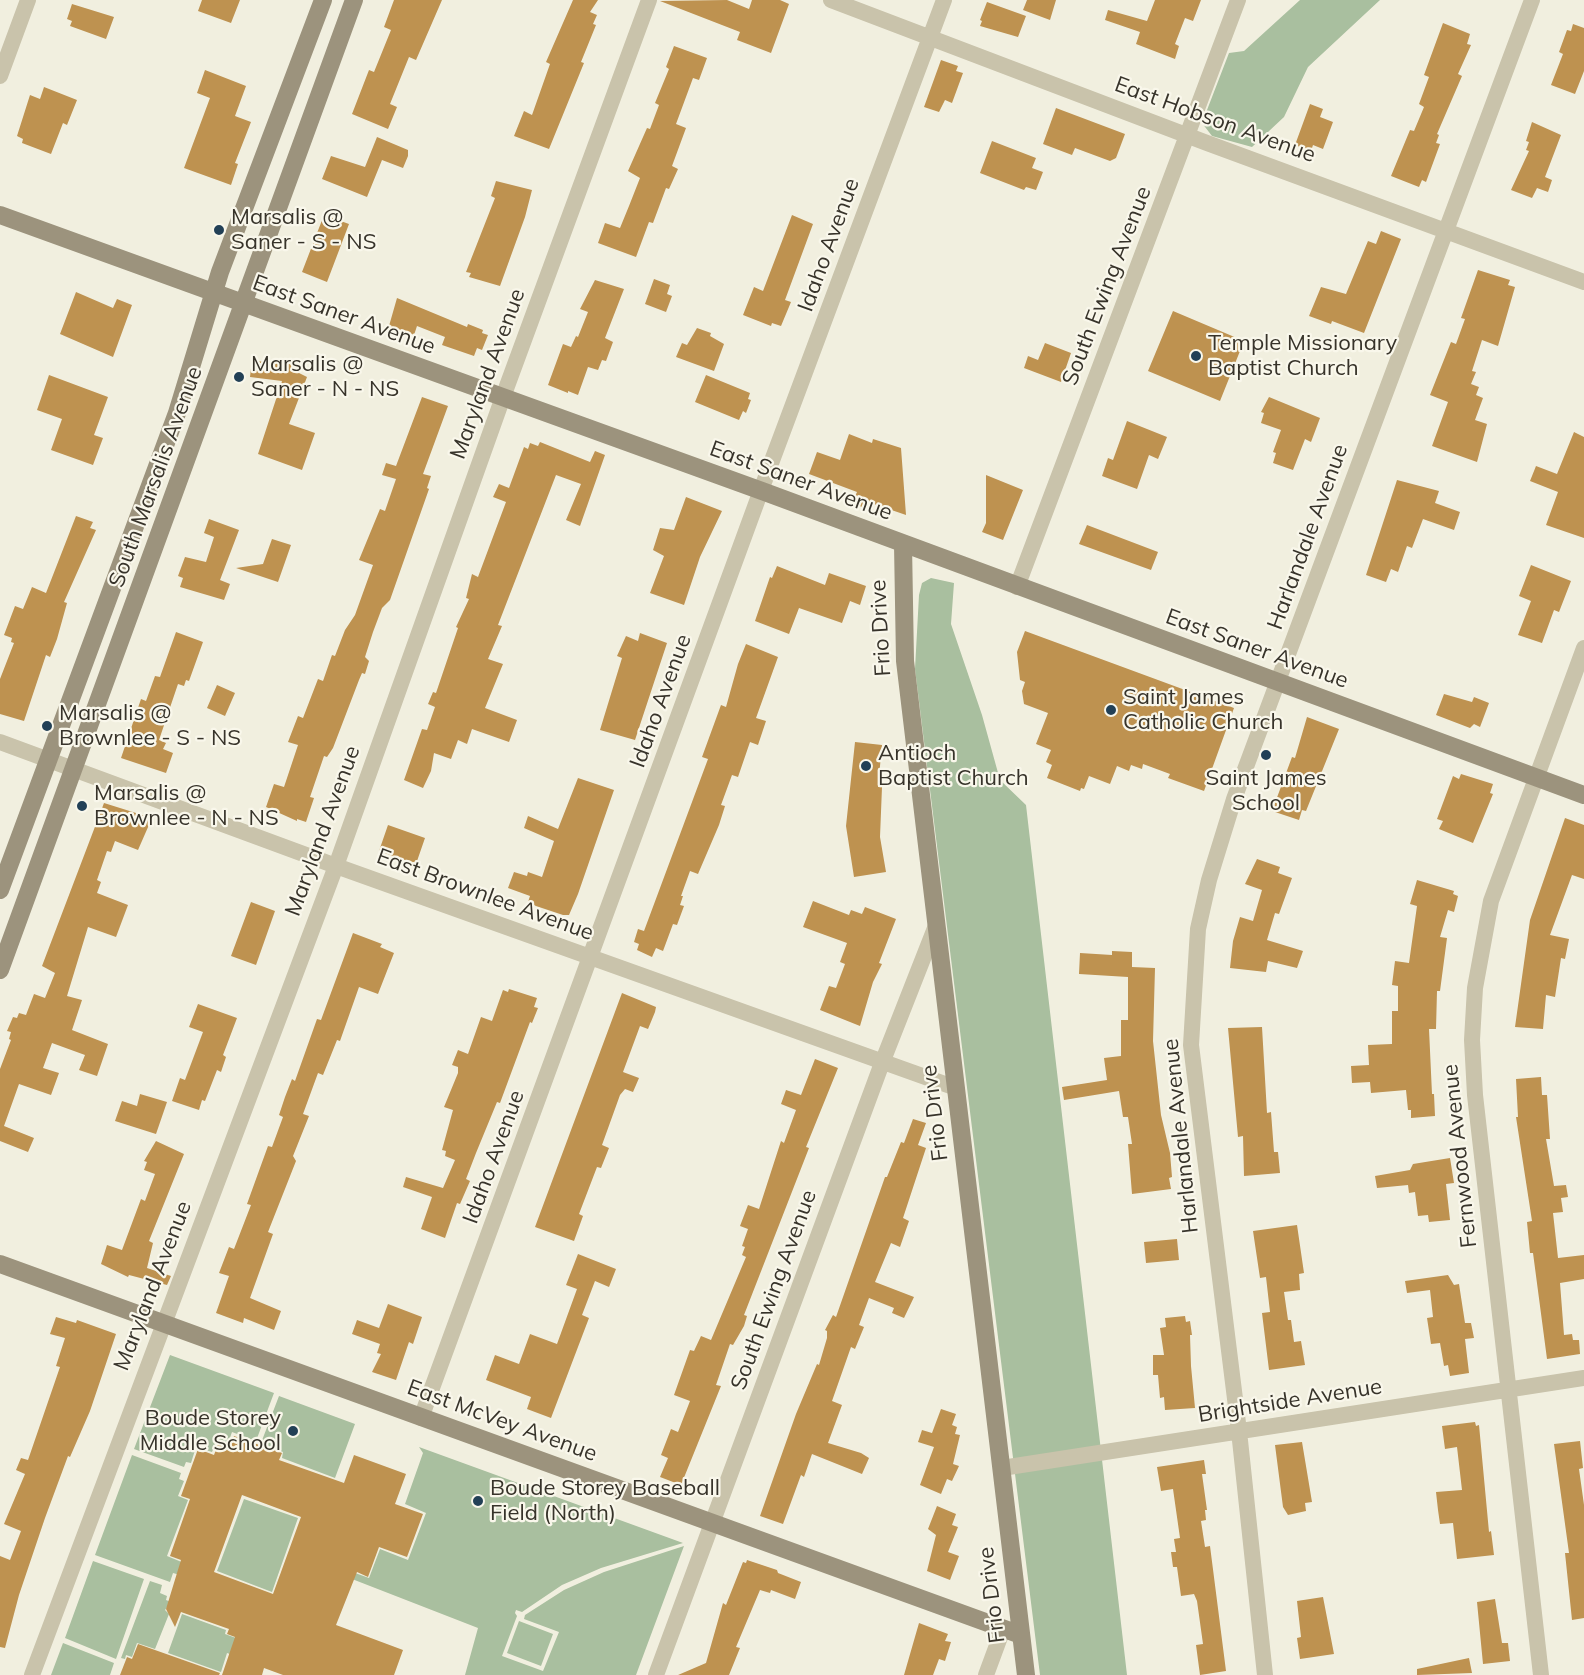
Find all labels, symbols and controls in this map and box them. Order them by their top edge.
street label: East Hobson Avenue [1111,71,1319,169]
street label: Idaho Avenue [793,175,865,315]
street label: South Ewing Avenue [1057,183,1157,389]
place label: Marsalis @ Saner - S - NS [231,204,376,255]
marker: Marsalis @ Saner - S - NS [212,223,226,237]
street label: East Saner Avenue [249,270,439,360]
street label: Maryland Avenue [445,285,531,463]
place label: Temple Missionary Baptist Church [1208,330,1397,382]
marker: Temple Missionary Baptist Church [1189,349,1203,363]
place label: Marsalis @ Saner - N - NS [251,351,399,402]
street label: South Marsalis Avenue [104,363,208,591]
marker: Marsalis @ Saner - N - NS [232,370,246,384]
street label: East Saner Avenue [706,436,896,526]
street label: Harlandale Avenue [1262,441,1354,633]
street label: Frio Drive [865,579,897,677]
street label: East Saner Avenue [1162,604,1352,694]
street label: Idaho Avenue [625,631,697,771]
place label: Saint James Catholic Church [1123,684,1283,736]
place label: Marsalis @ Brownlee - S - NS [59,700,241,752]
marker: Saint James Catholic Church [1104,703,1118,717]
marker: Marsalis @ Brownlee - S - NS [40,719,54,733]
place label: Antioch Baptist Church [878,740,1029,792]
street label: Maryland Avenue [280,742,366,920]
marker: Saint James School [1259,748,1273,762]
marker: Antioch Baptist Church [859,759,873,773]
place label: Saint James School [1205,765,1327,816]
place label: Marsalis @ Brownlee - N - NS [94,780,279,831]
marker: Marsalis @ Brownlee - N - NS [75,799,89,813]
street label: East Brownlee Avenue [373,843,597,947]
street label: Harlandale Avenue [1158,1037,1204,1235]
street label: Frio Drive [916,1063,954,1163]
street label: Fernwood Avenue [1437,1063,1483,1249]
street label: Idaho Avenue [458,1087,530,1227]
street label: South Ewing Avenue [726,1186,822,1394]
street label: Maryland Avenue [109,1198,197,1374]
street label: Brightside Avenue [1196,1373,1384,1429]
street label: East McVey Avenue [404,1374,600,1468]
place label: Boude Storey Middle School [140,1405,281,1456]
marker: Boude Storey Middle School [286,1424,300,1438]
place label: Boude Storey Baseball Field (North) [490,1475,720,1526]
marker: Boude Storey Baseball Field (North) [471,1494,485,1508]
street label: Frio Drive [973,1545,1011,1645]

